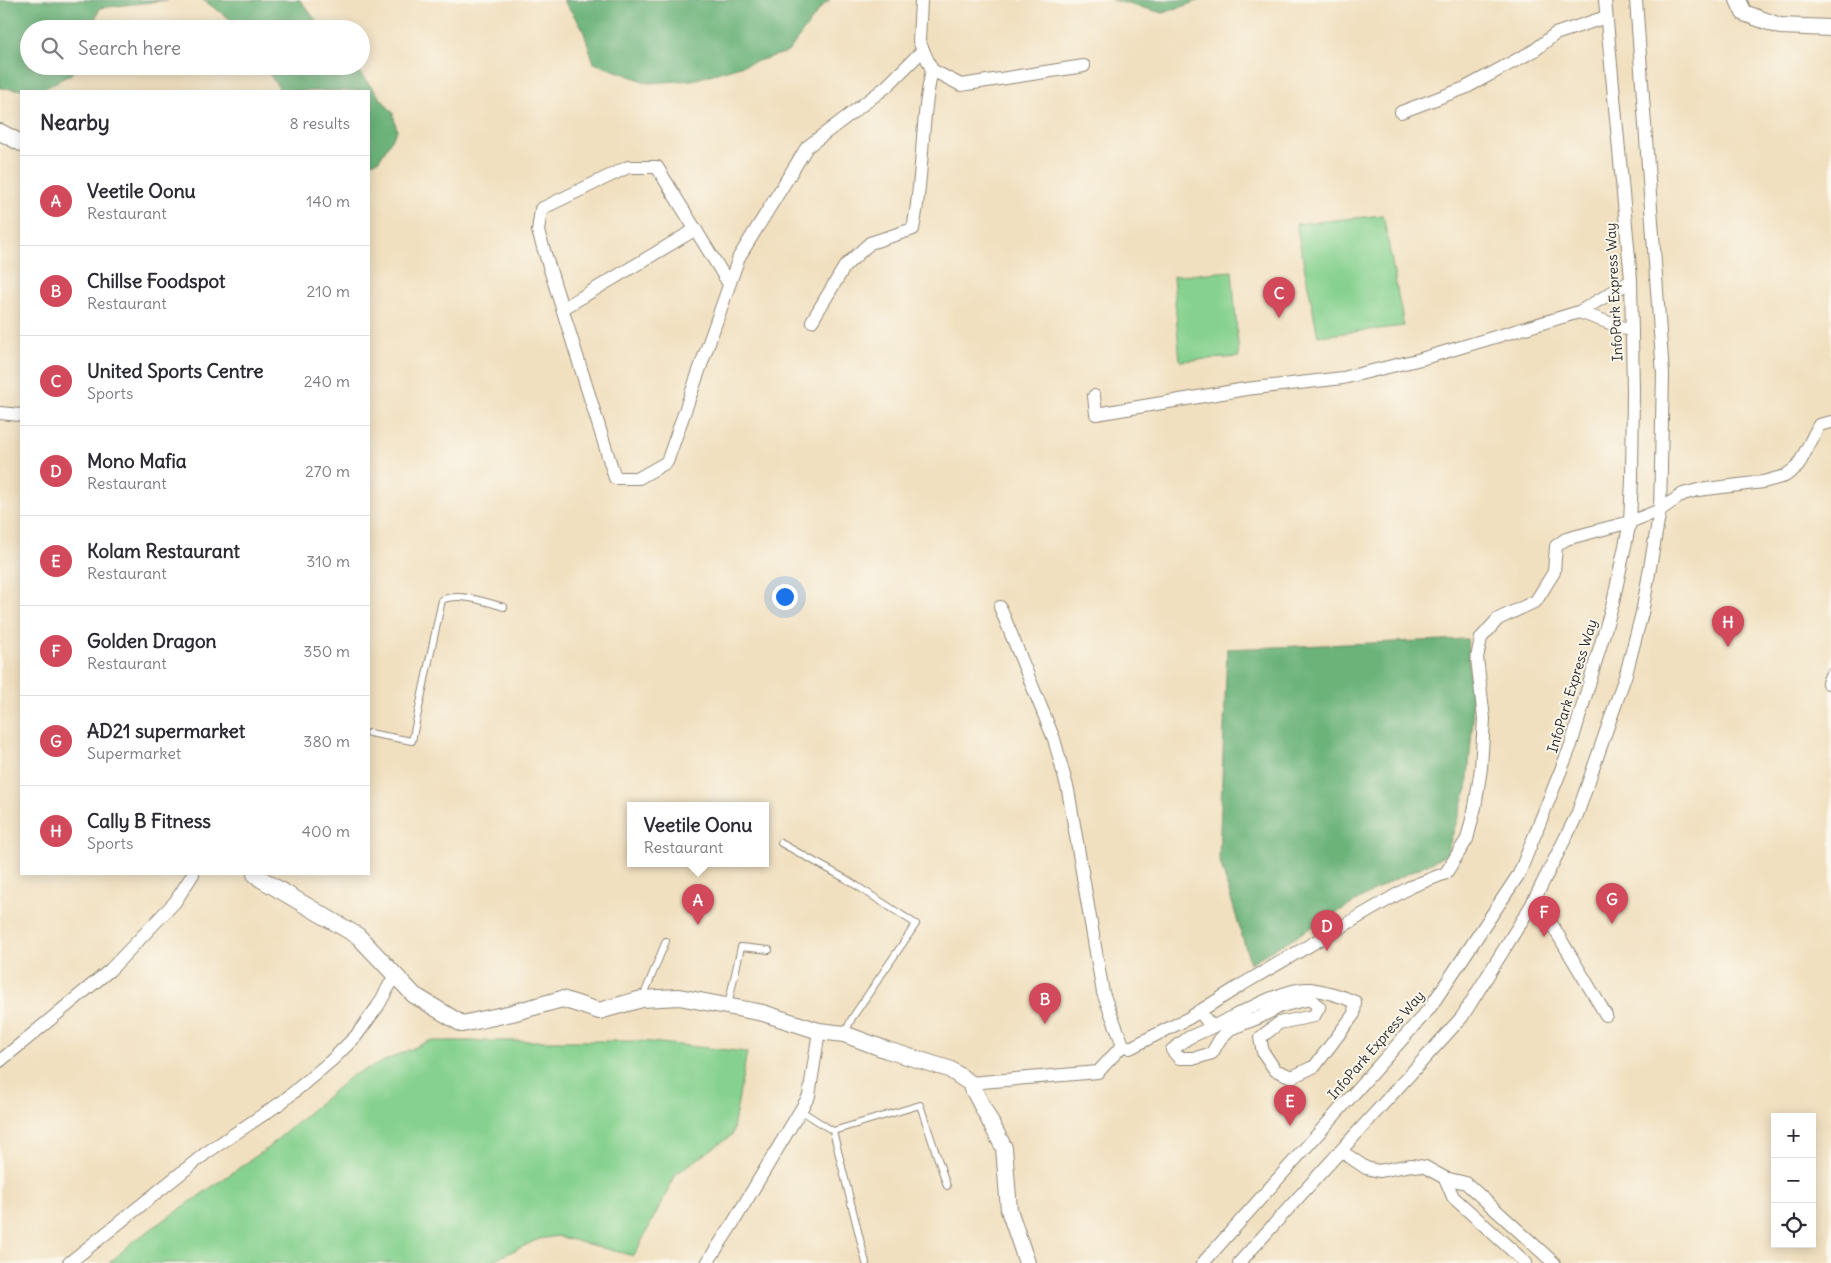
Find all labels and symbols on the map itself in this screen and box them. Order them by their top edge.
street label: InfoPark Express Way [1601,222,1627,362]
pin: C [1263,277,1295,318]
your location [772,584,798,610]
pin: H [1712,606,1744,647]
street label: InfoPark Express Way [1543,617,1601,755]
pin: G [1596,883,1628,924]
pin: A [682,884,714,925]
pin: F [1528,896,1560,937]
pin: D [1311,910,1343,951]
pin: B [1029,983,1061,1024]
street label: InfoPark Express Way [1324,987,1428,1103]
pin: E [1274,1085,1306,1126]

